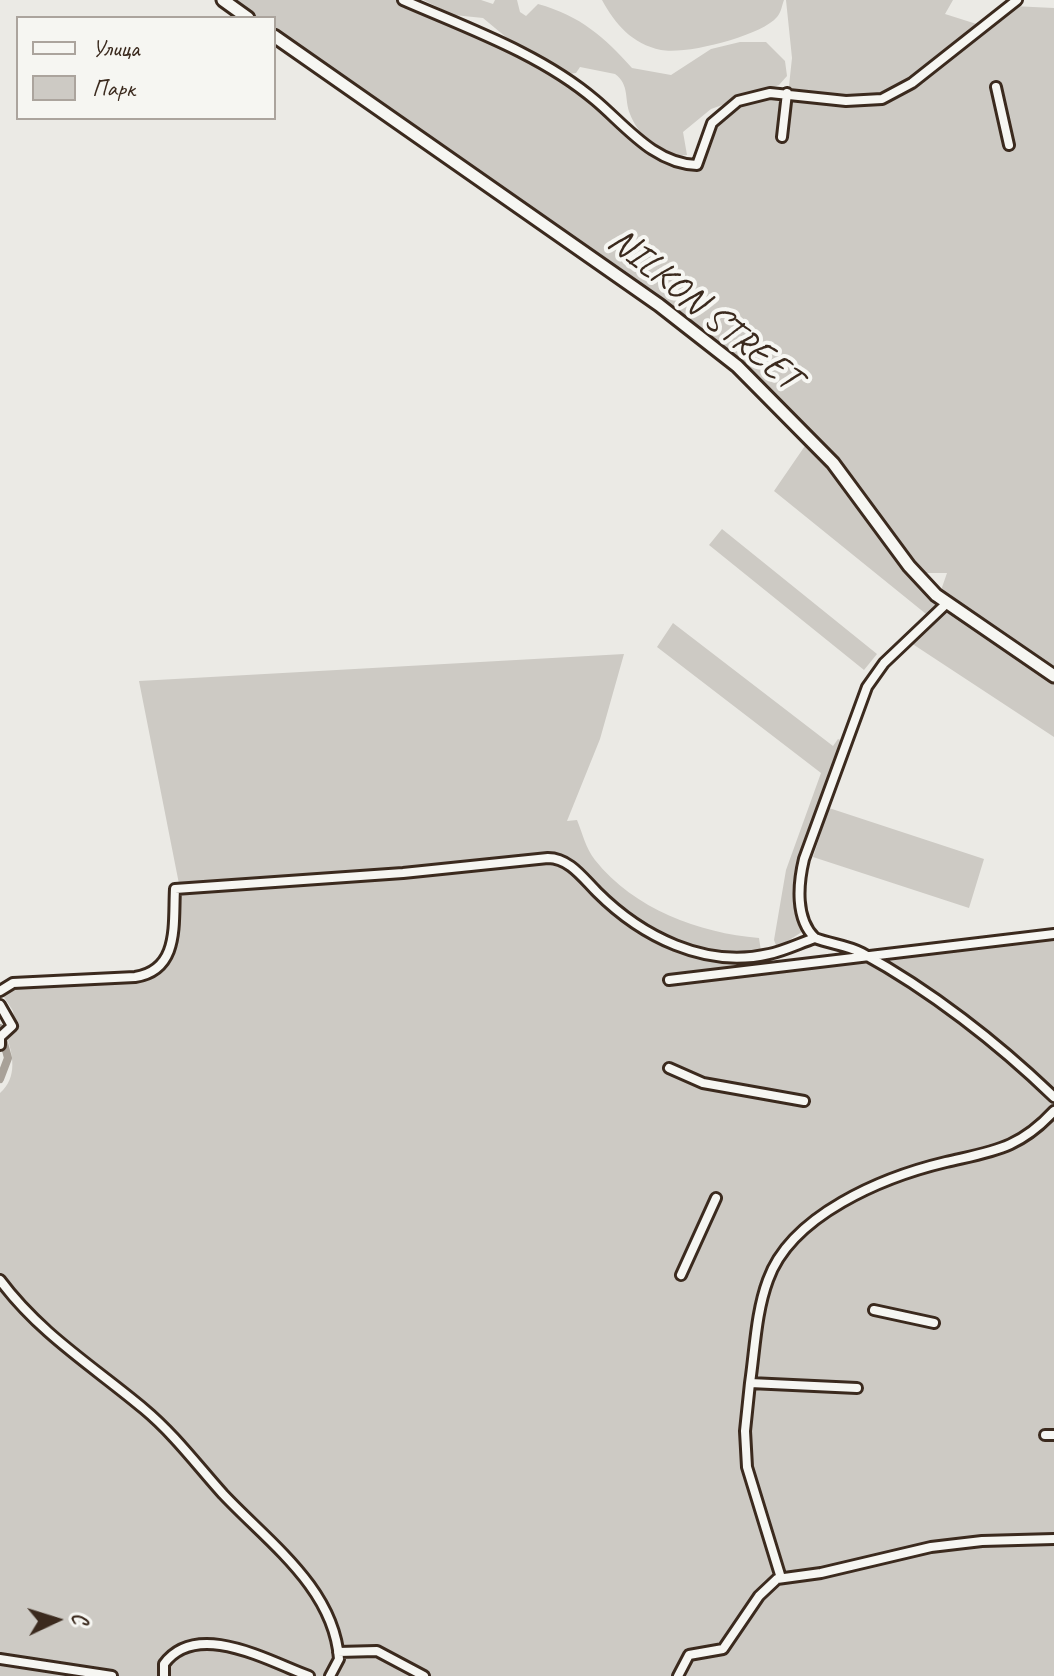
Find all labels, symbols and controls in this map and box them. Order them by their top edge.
legend [16,16,276,120]
text: Улица [92,33,140,63]
text: Парк [92,73,135,103]
street label: NILKON STREET [599,218,809,402]
north arrow [16,1580,96,1660]
text: С [66,1612,94,1625]

